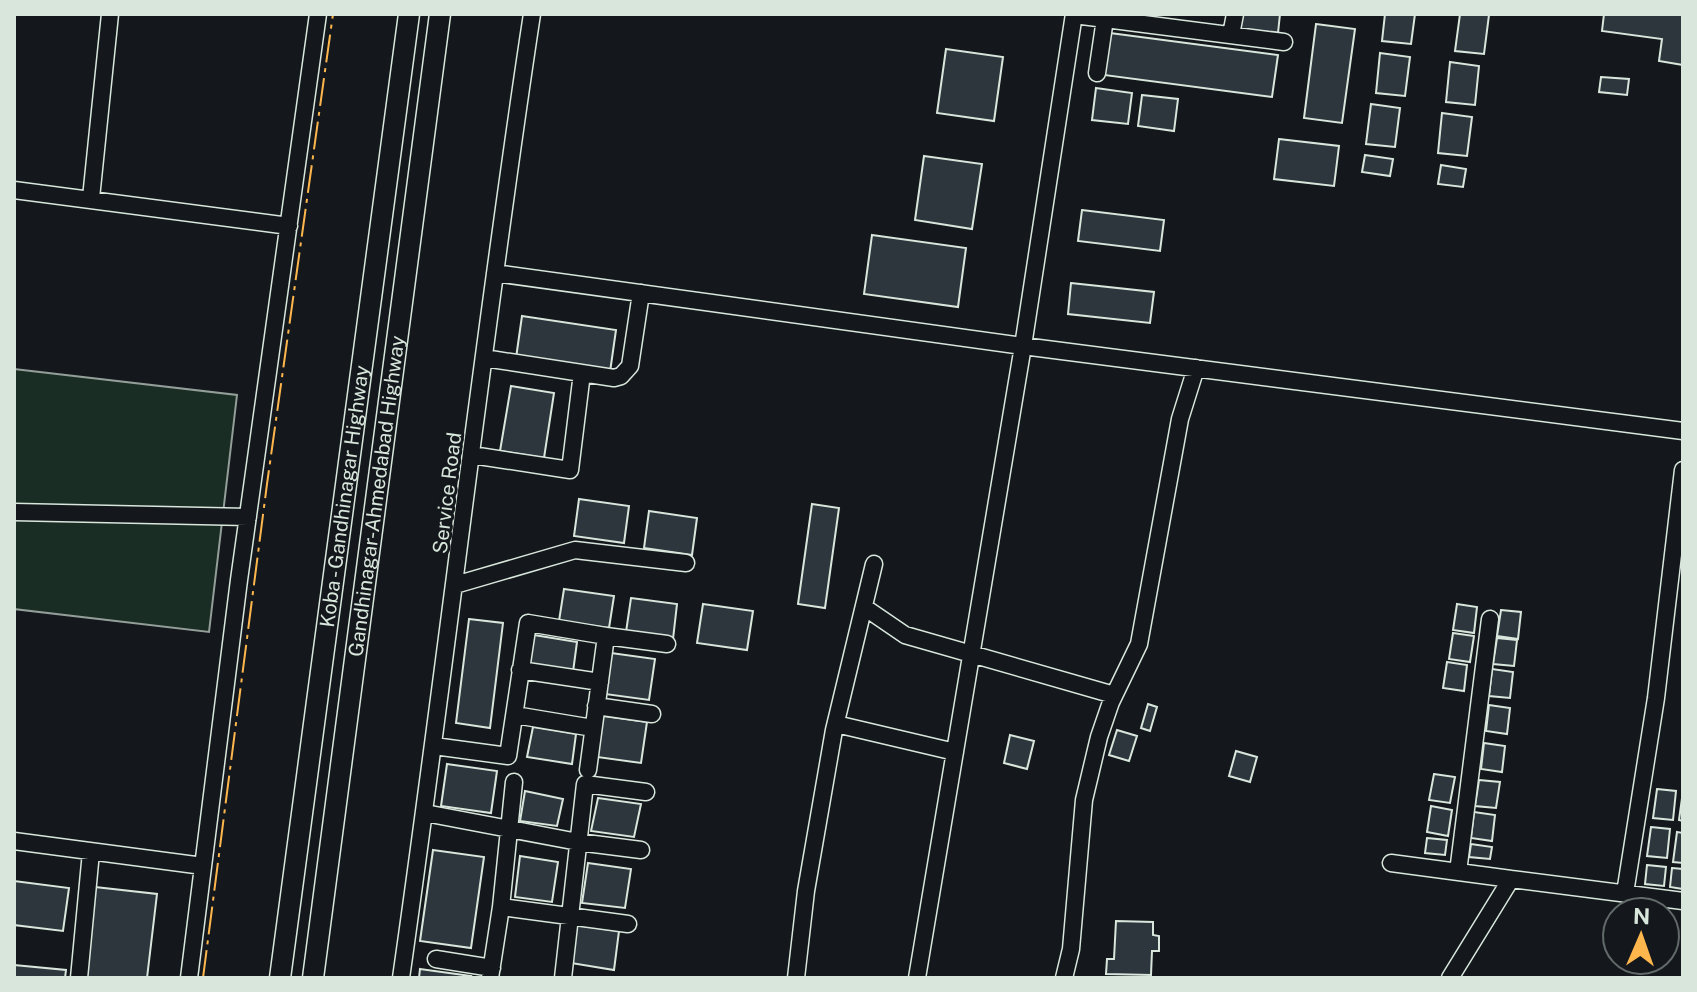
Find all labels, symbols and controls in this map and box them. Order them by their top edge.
street label: Gandhinagar-Ahmedabad Highway [343,334,410,658]
street label: Koba - Gandhinagar Highway [315,363,374,629]
street label: Service Road [428,431,466,555]
north arrow [1601,896,1681,976]
text: N [1633,903,1651,929]

